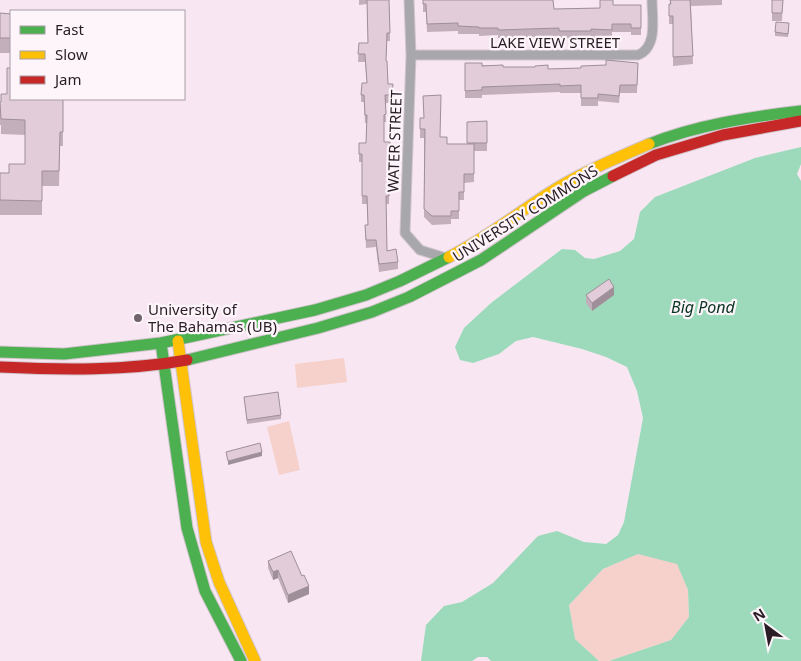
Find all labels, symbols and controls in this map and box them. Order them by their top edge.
legend [10,10,185,100]
text: Fast [55,19,84,39]
street label: LAKE VIEW STREET [490,32,621,52]
text: Slow [55,44,88,64]
text: Jam [53,69,82,89]
street label: WATER STREET [382,89,406,193]
street label: UNIVERSITY COMMONS [449,160,601,266]
water label: Big Pond [671,296,736,318]
place label: University of The Bahamas (UB) [148,299,277,336]
marker: University of The Bahamas (UB) [132,312,144,324]
north arrow [741,601,791,651]
text: N [749,603,769,626]

